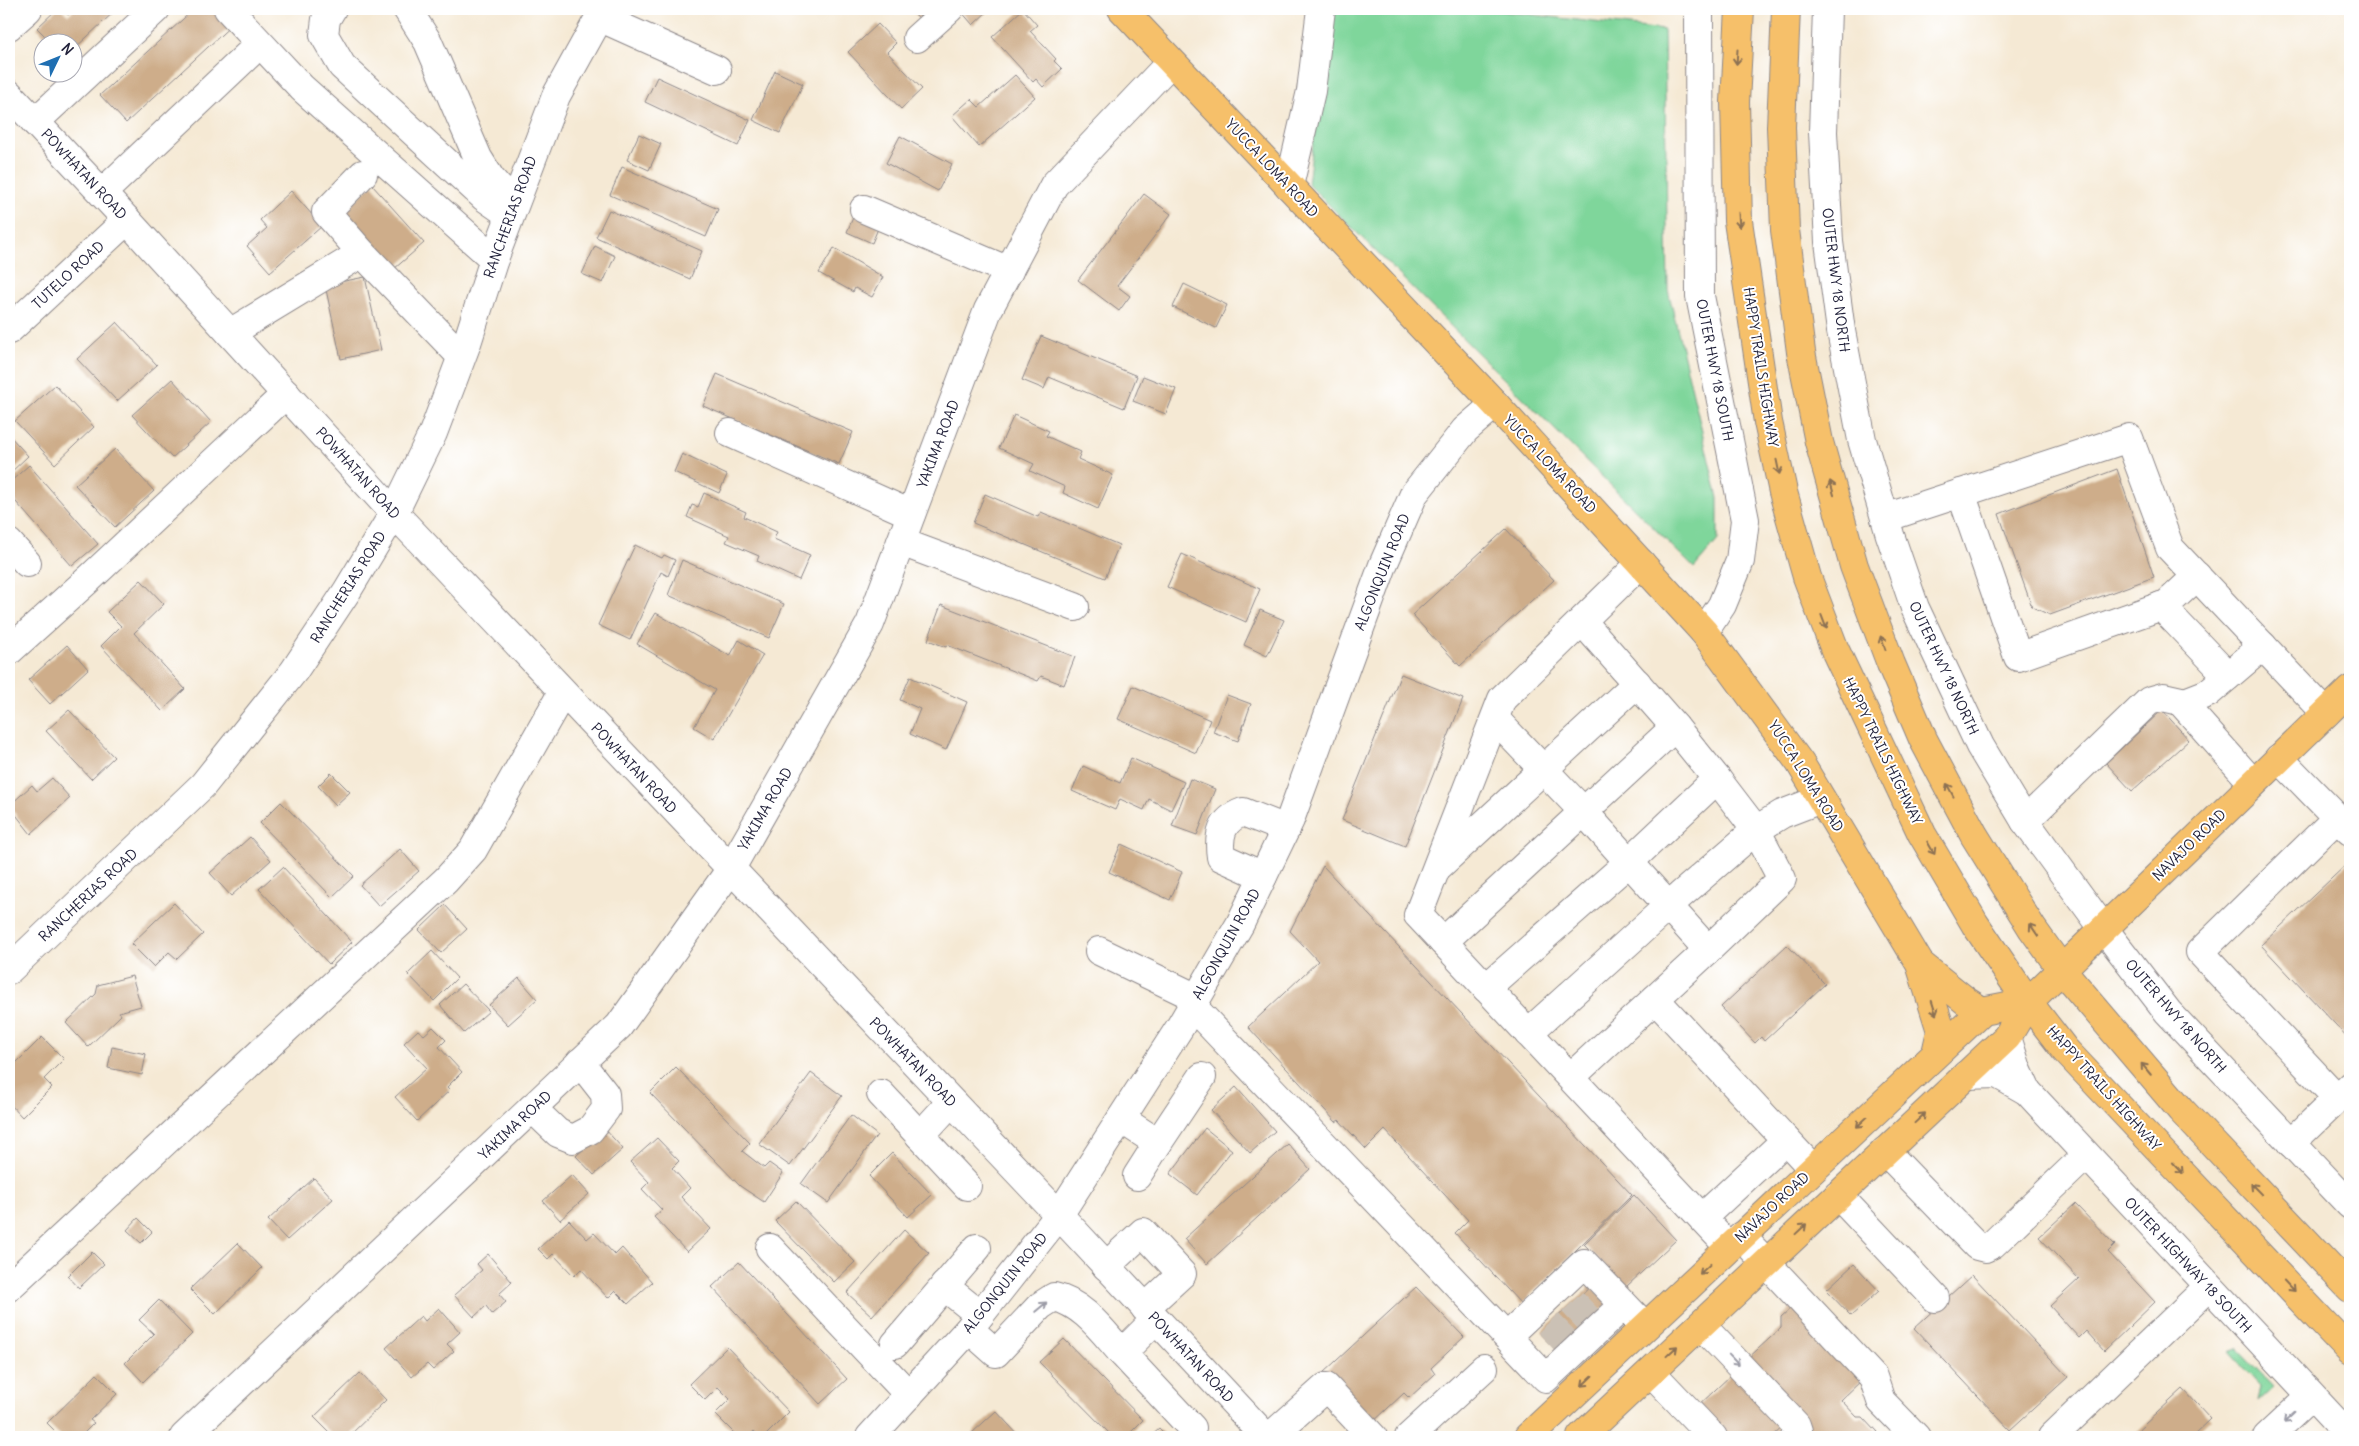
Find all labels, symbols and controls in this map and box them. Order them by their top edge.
north arrow [32,32,82,82]
text: N [58,39,77,59]
one-way arrow [1733,49,1742,65]
street label: YUCCA LOMA ROAD [1222,115,1322,221]
street label: POWHATAN ROAD [37,125,131,223]
street label: RANCHERIAS ROAD [480,153,540,281]
street label: OUTER HWY 18 NORTH [1818,207,1854,353]
one-way arrow [1734,211,1743,227]
street label: TUTELO ROAD [28,237,108,313]
street label: HAPPY TRAILS HIGHWAY [1739,286,1783,448]
street label: OUTER HWY 18 SOUTH [1692,297,1738,443]
street label: YAKIMA ROAD [913,397,963,491]
street label: YUCCA LOMA ROAD [1500,411,1600,517]
street label: POWHATAN ROAD [312,423,404,523]
one-way arrow [1773,458,1783,474]
one-way arrow [1827,481,1837,497]
street label: ALGONQUIN ROAD [1350,511,1414,633]
street label: RANCHERIAS ROAD [306,528,390,646]
street label: OUTER HWY 18 NORTH [1905,598,1983,738]
one-way arrow [1820,614,1829,629]
one-way arrow [1878,636,1887,651]
street label: HAPPY TRAILS HIGHWAY [1839,674,1927,828]
street label: YUCCA LOMA ROAD [1764,717,1848,835]
street label: POWHATAN ROAD [587,719,681,817]
street label: YAKIMA ROAD [734,764,796,854]
one-way arrow [1945,783,1955,798]
street label: NAVAJO ROAD [2148,805,2230,885]
one-way arrow [1926,840,1936,855]
street label: RANCHERIAS ROAD [35,845,141,945]
street label: ALGONQUIN ROAD [1188,885,1264,1003]
one-way arrow [2028,923,2038,937]
street label: OUTER HWY 18 NORTH [2121,955,2231,1077]
one-way arrow [1929,1000,1939,1016]
street label: POWHATAN ROAD [866,1013,960,1111]
street label: HAPPY TRAILS HIGHWAY [2043,1022,2165,1154]
one-way arrow [2141,1063,2152,1076]
street label: YAKIMA ROAD [475,1087,555,1163]
one-way arrow [1914,1112,1927,1124]
one-way arrow [1856,1116,1869,1128]
one-way arrow [2172,1162,2184,1175]
street label: NAVAJO ROAD [1731,1168,1813,1246]
one-way arrow [2250,1183,2262,1195]
street label: OUTER HIGHWAY 18 SOUTH [2120,1194,2256,1336]
one-way arrow [1795,1223,1808,1235]
street label: ALGONQUIN ROAD [959,1229,1051,1337]
one-way arrow [1699,1263,1711,1275]
one-way arrow [2283,1280,2295,1293]
one-way arrow [1034,1301,1047,1312]
street label: POWHATAN ROAD [1144,1308,1238,1406]
one-way arrow [1666,1345,1679,1357]
one-way arrow [1728,1354,1740,1367]
one-way arrow [1581,1375,1593,1387]
one-way arrow [2283,1411,2295,1423]

